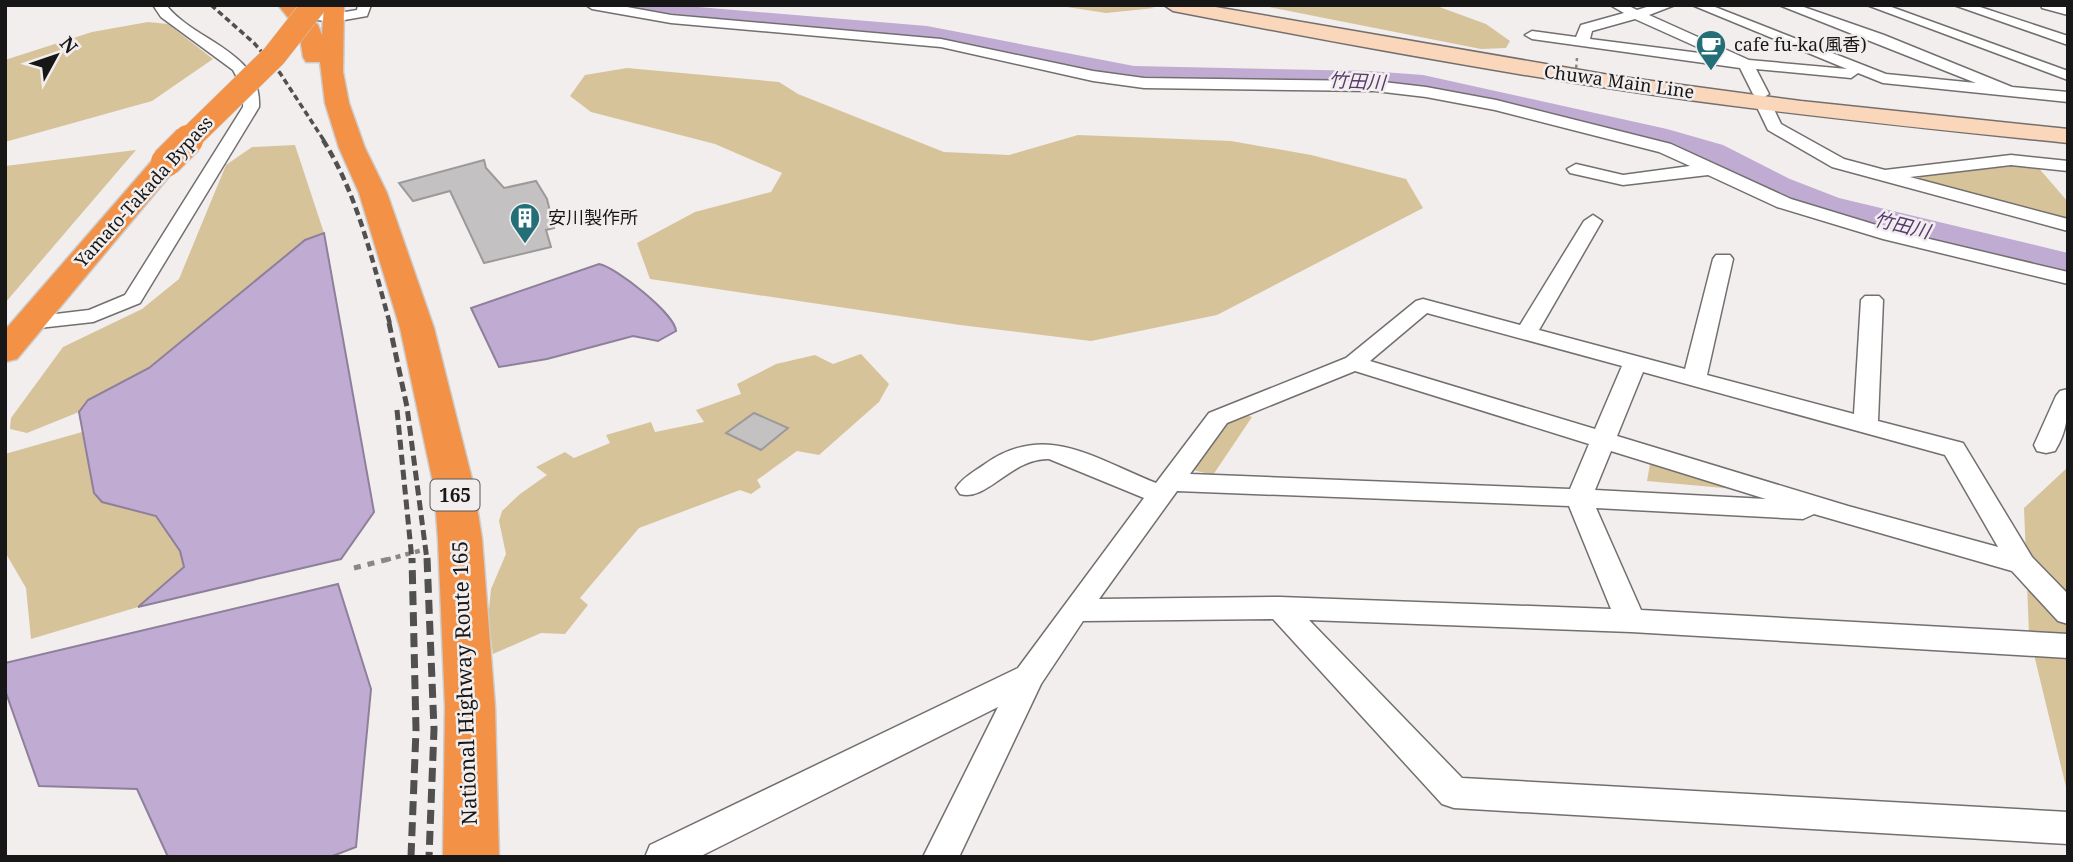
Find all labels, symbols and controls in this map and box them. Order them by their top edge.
north arrow [21,21,91,91]
cafe icon: cafe fu-ka(風香) [1694,28,1728,72]
text: N [54,31,84,59]
place label: cafe fu-ka(風香) [1734,32,1867,56]
street label: Chuwa Main Line [1542,59,1696,103]
water label: 竹田川 [1328,67,1388,96]
street label: Yamato-Takada Bypass [68,111,218,273]
building icon: 安川製作所 [508,201,542,245]
place label: 安川製作所 [548,205,638,229]
water label: 竹田川 [1871,205,1935,245]
road number: 165 [430,480,480,510]
street label: National Highway Route 165 [445,540,483,826]

